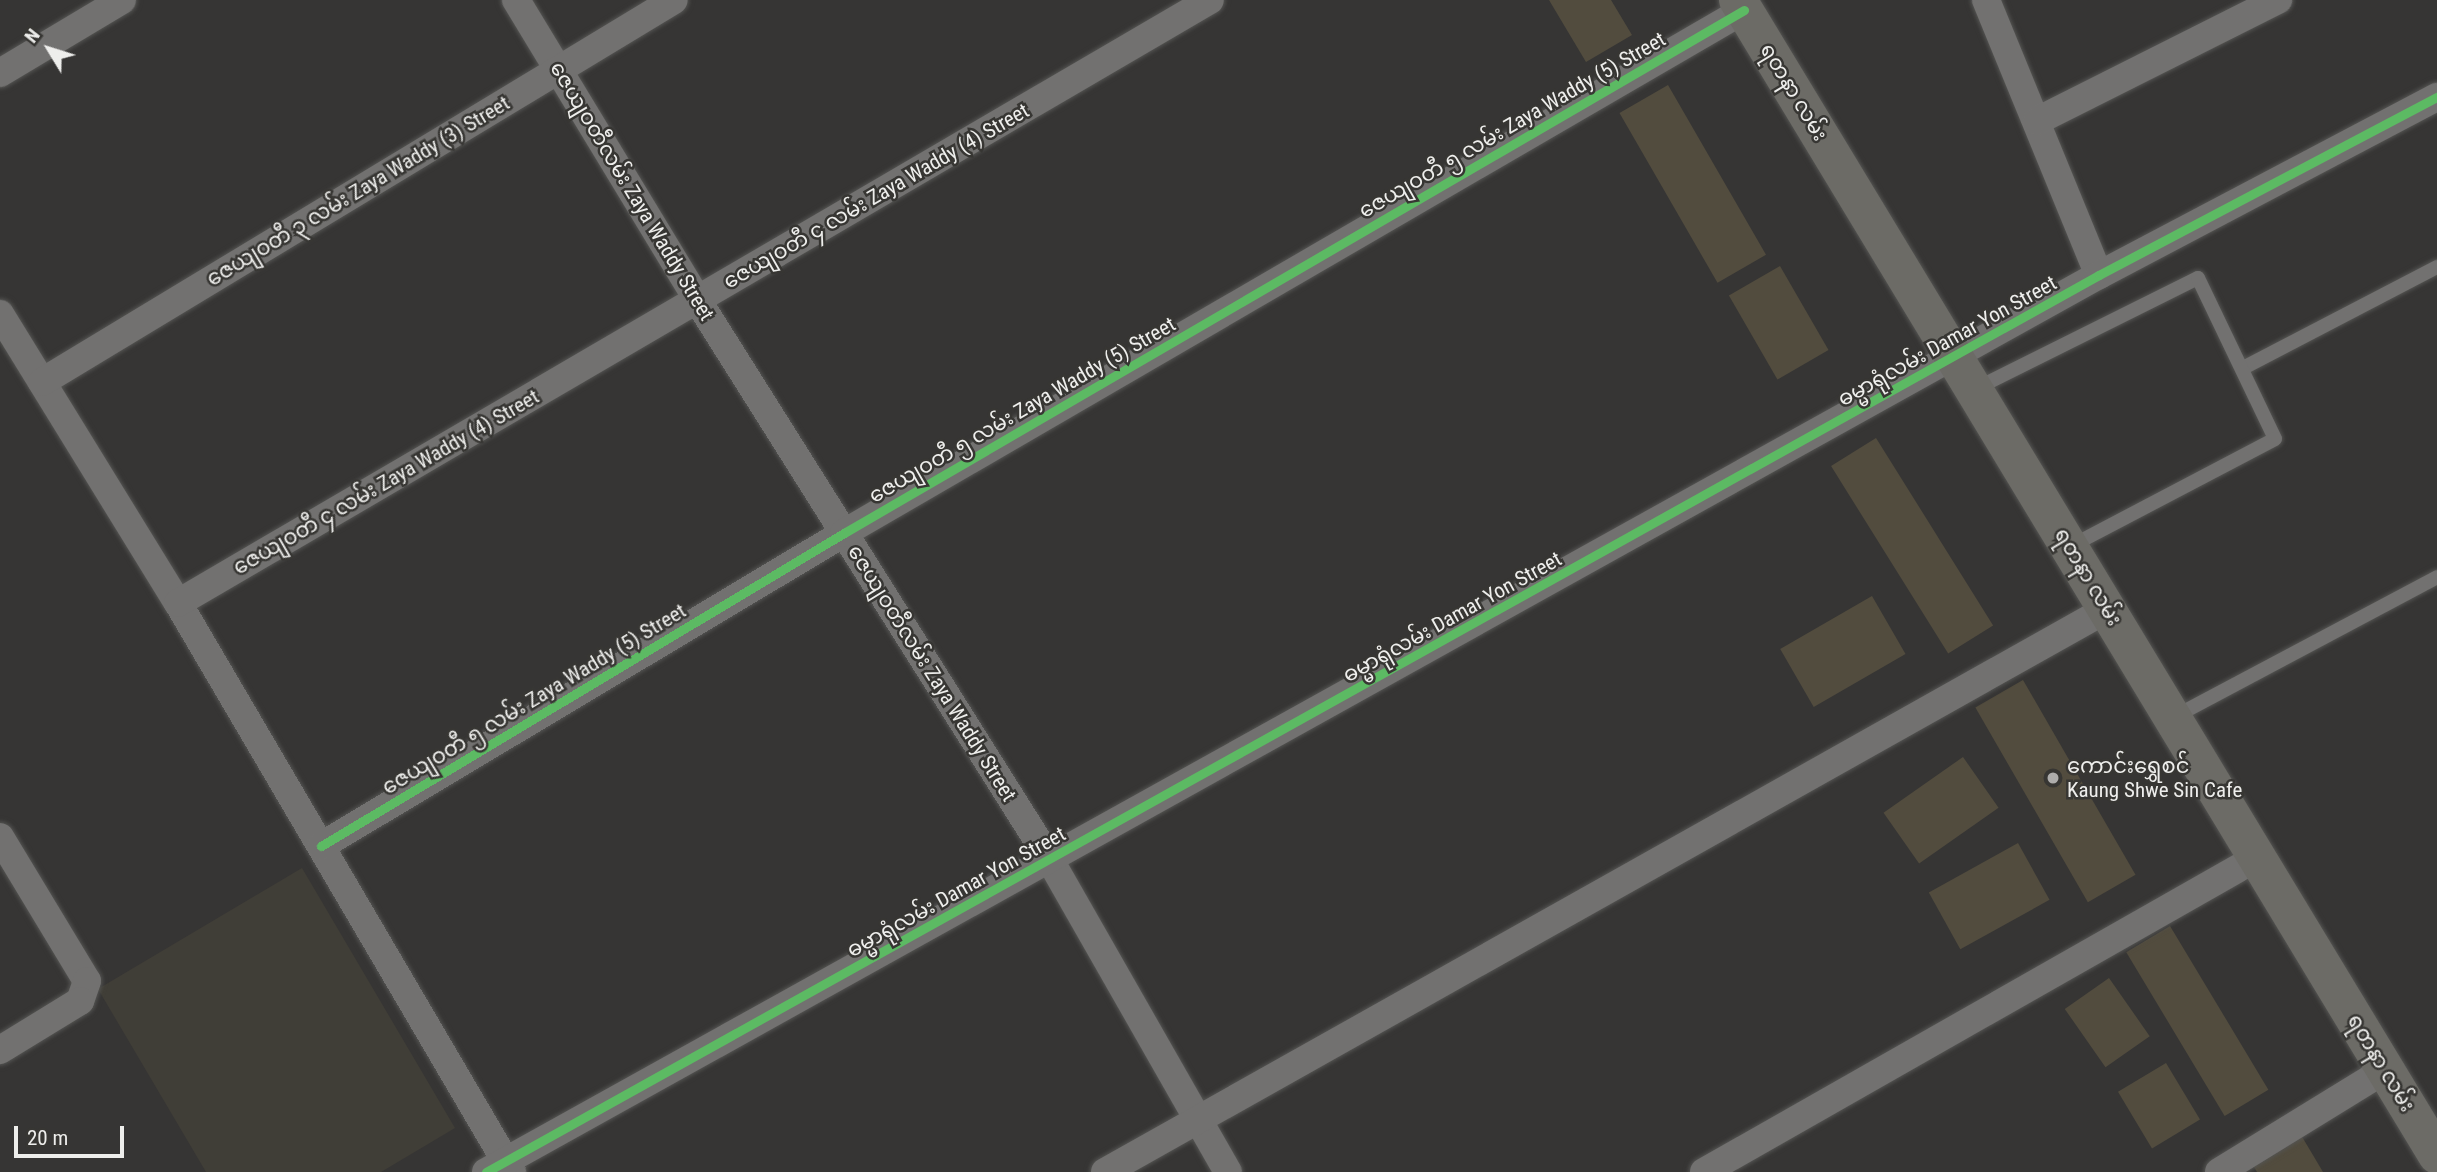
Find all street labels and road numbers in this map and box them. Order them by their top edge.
street label: ဇေယျဝတီ ၅ လမ်း Zaya Waddy (5) Street [1354,27,1670,223]
street label: ရတနာ လမ်း [1755,39,1833,145]
street label: ဇေယျဝတီလမ်း Zaya Waddy Street [545,57,719,325]
street label: ဇေယျဝတီ ၃ လမ်း Zaya Waddy (3) Street [202,90,514,292]
street label: ဇေယျဝတီ ၄ လမ်း Zaya Waddy (4) Street [719,98,1033,294]
street label: ဓမ္မာရုံလမ်း Damar Yon Street [1833,270,2061,412]
street label: ဇေယျဝတီ ၅ လမ်း Zaya Waddy (5) Street [864,312,1180,508]
street label: ဇေယျဝတီ ၄ လမ်း Zaya Waddy (4) Street [229,384,543,580]
street label: ရတနာ လမ်း [2049,524,2127,630]
street label: ဇေယျဝတီလမ်း Zaya Waddy Street [842,540,1022,806]
street label: ဓမ္မာရုံလမ်း Damar Yon Street [1338,546,1566,688]
street label: ဇေယျဝတီ ၅ လမ်း Zaya Waddy (5) Street [377,598,691,800]
street label: ဓမ္မာရုံလမ်း Damar Yon Street [842,821,1070,963]
street label: ရတနာ လမ်း [2342,1010,2420,1116]

